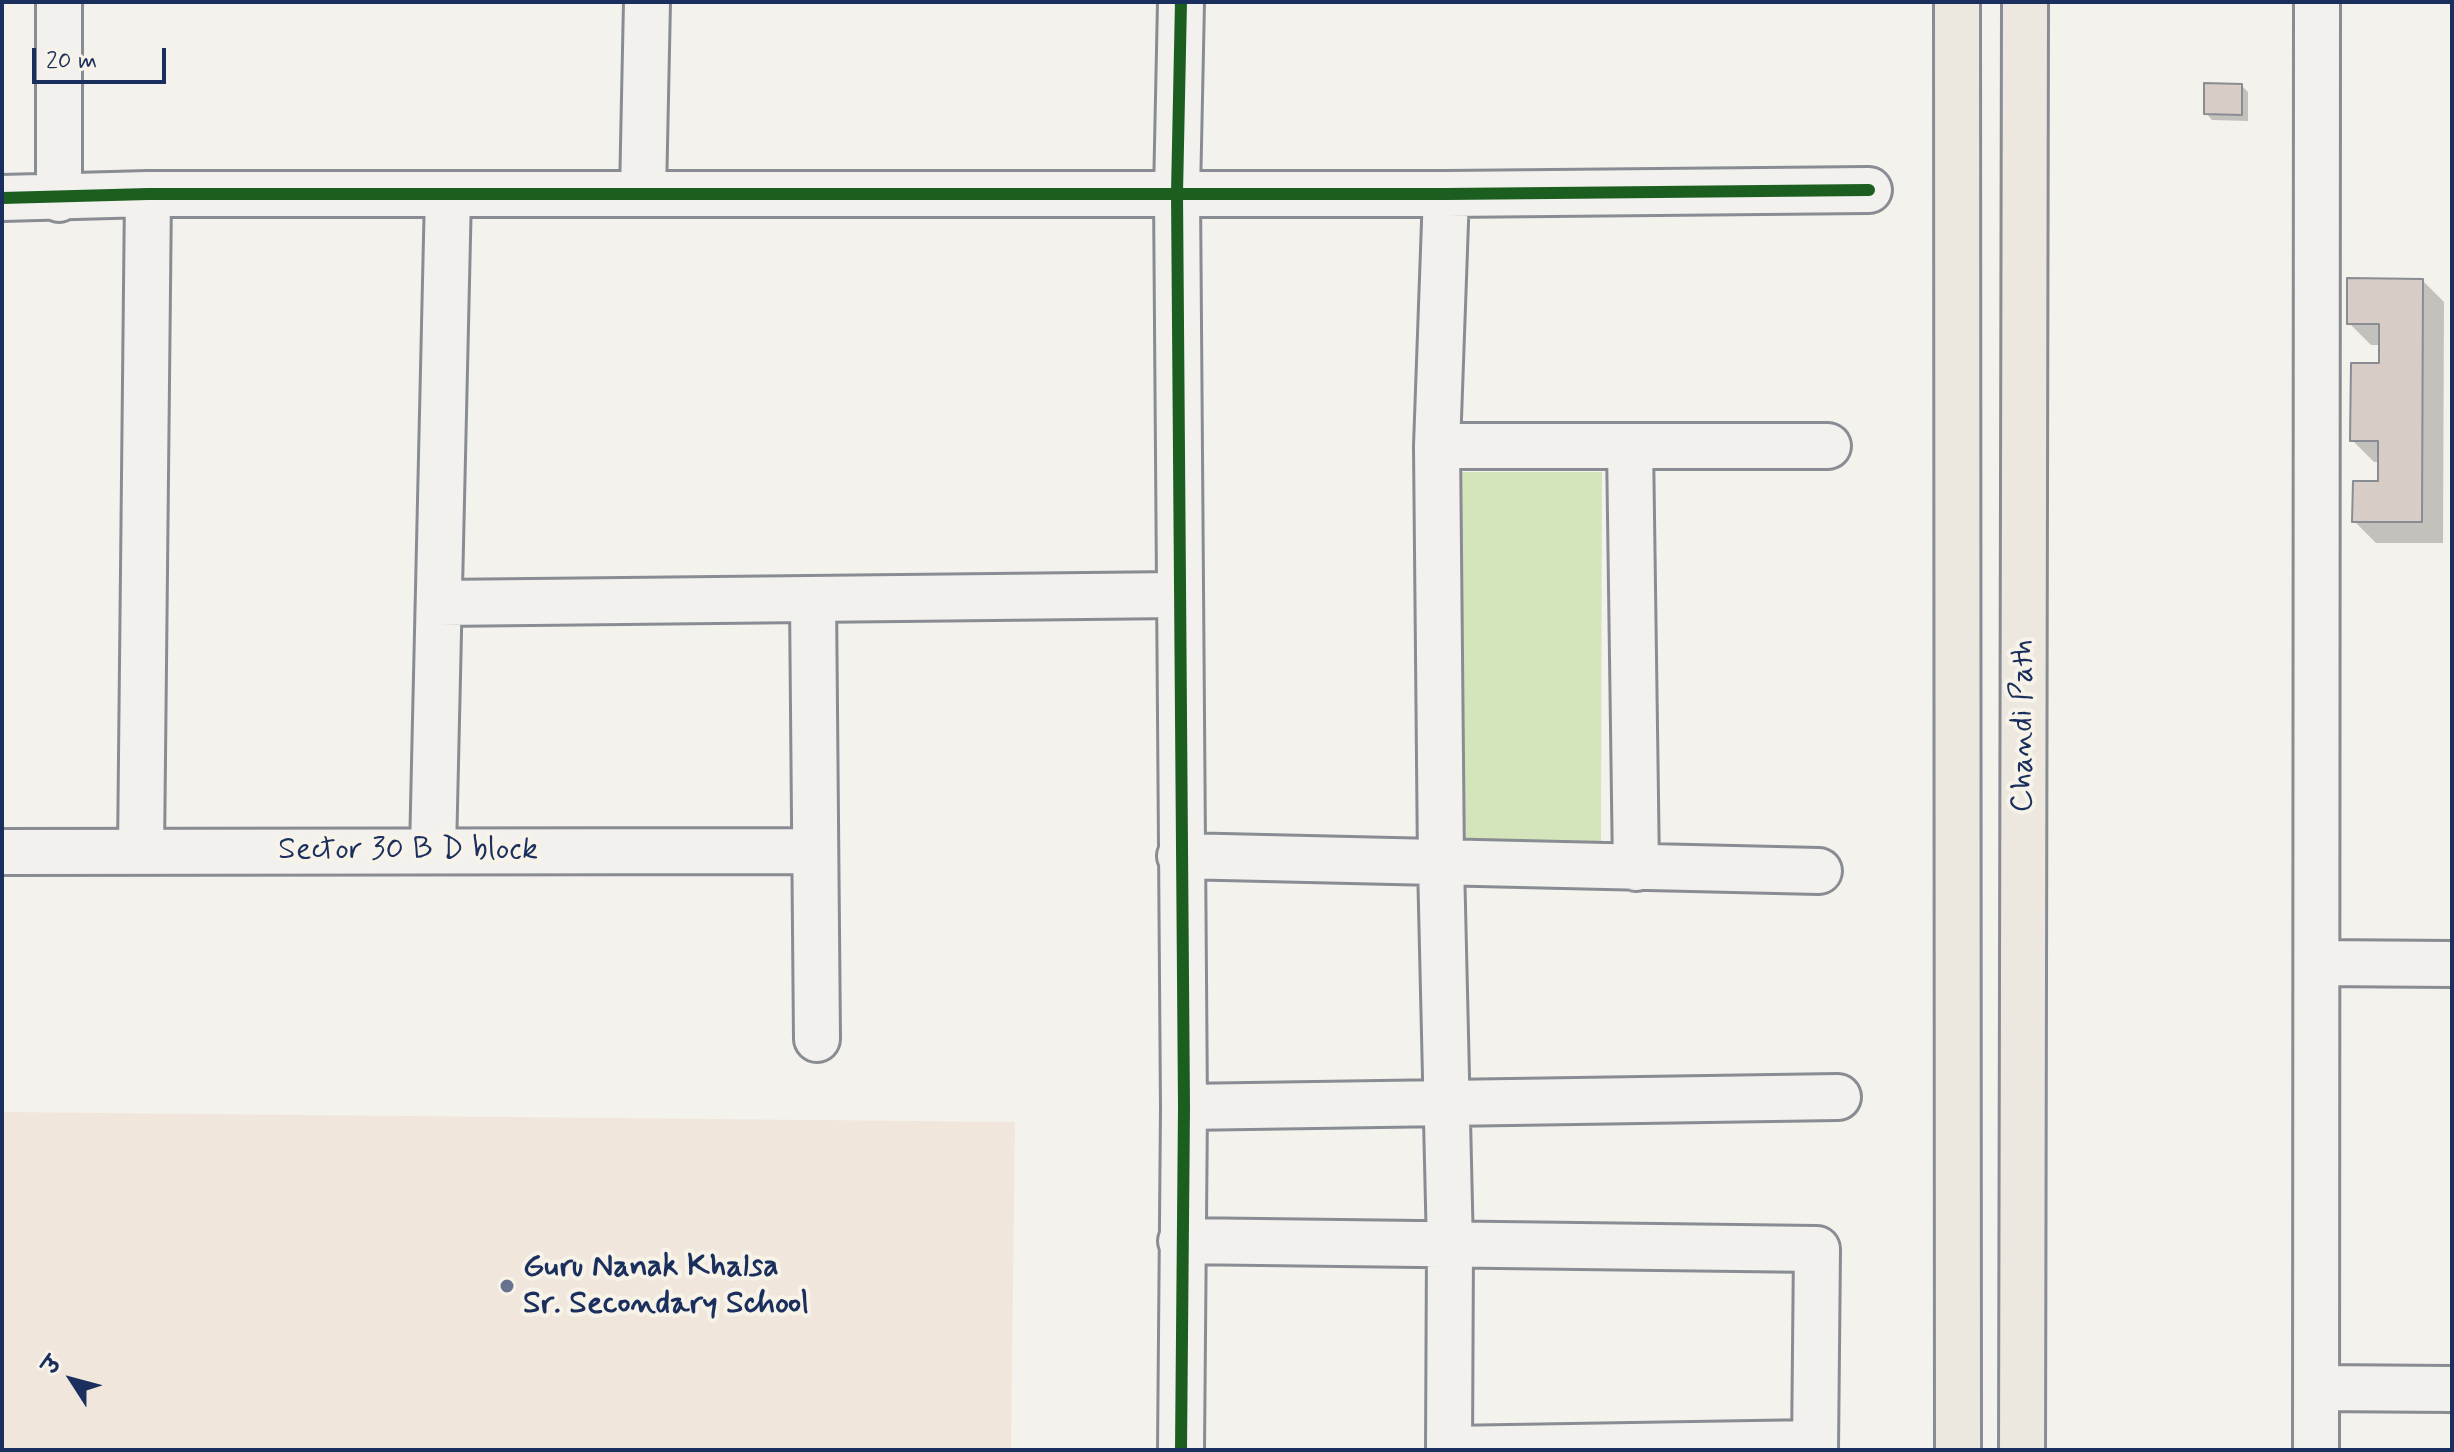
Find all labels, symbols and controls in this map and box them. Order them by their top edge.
scale bar [36,32,170,82]
text: 20 m [46,46,97,77]
street label: Chandi Path [2005,639,2043,813]
street label: Sector 30 B D block [278,832,538,870]
place label: Guru Nanak Khalsa Sr. Secondary School [523,1249,809,1324]
marker: Guru Nanak Khalsa Sr. Secondary School [498,1277,516,1295]
north arrow [32,1340,112,1420]
text: उ [37,1352,68,1380]

